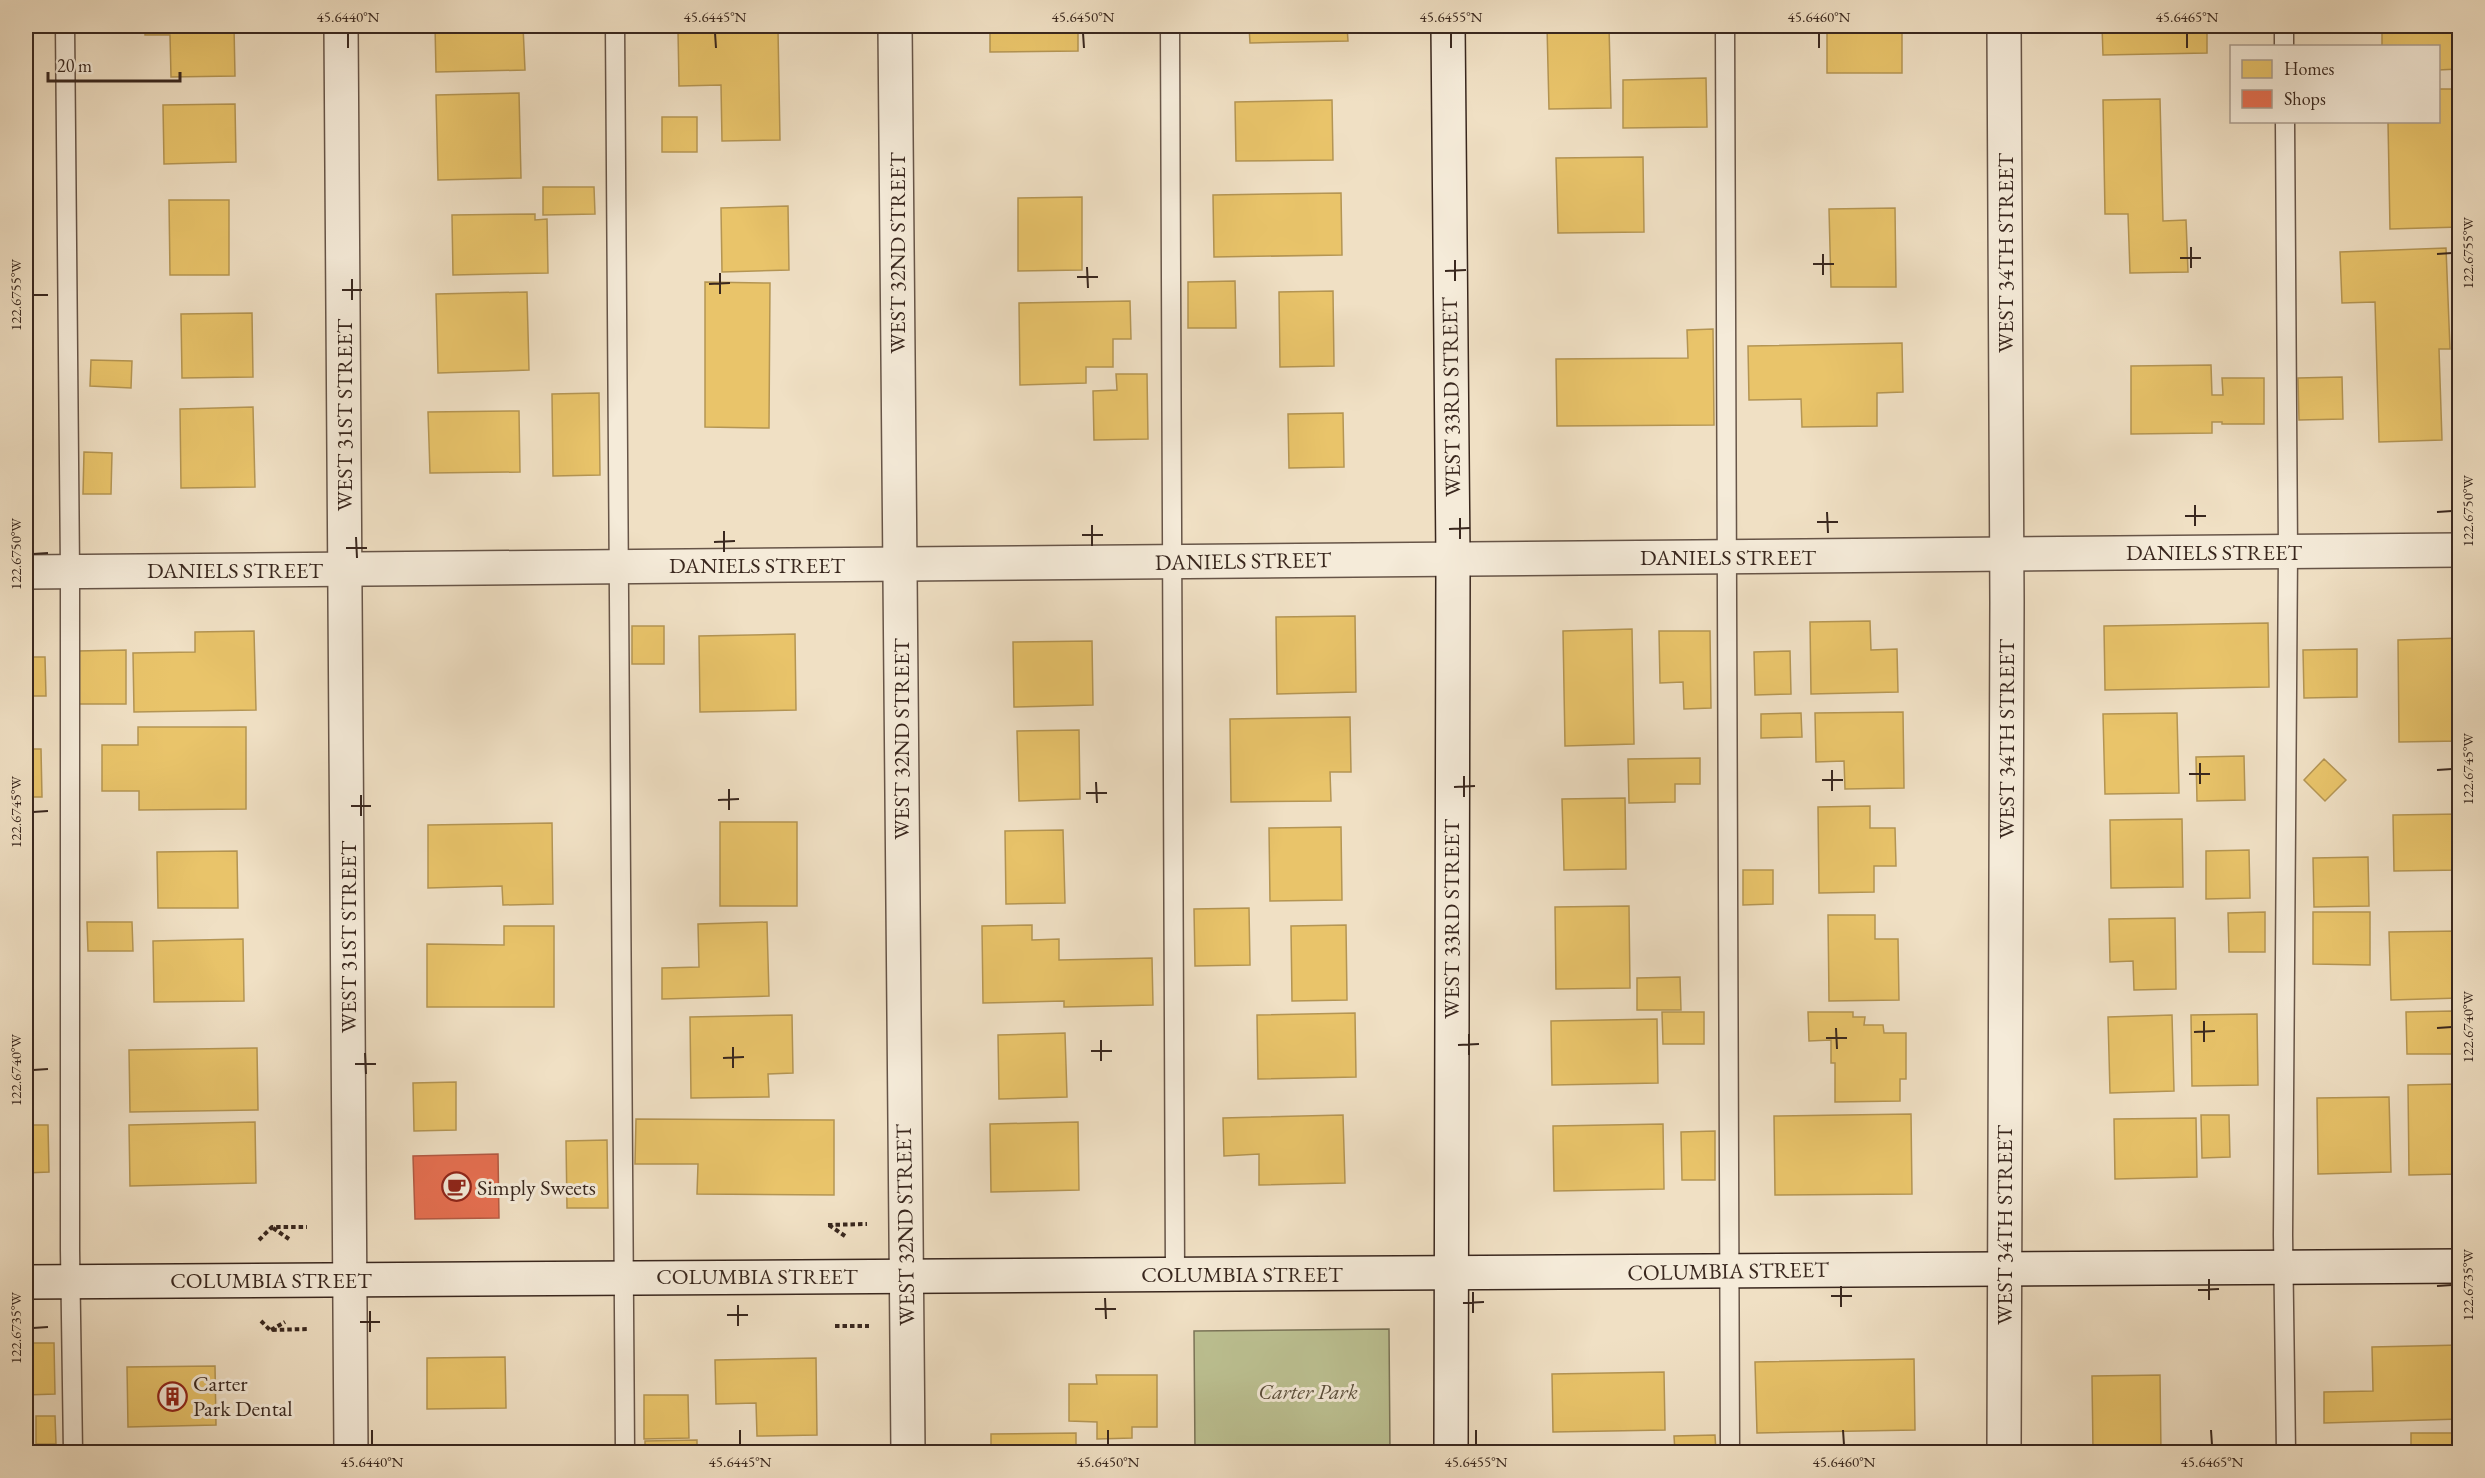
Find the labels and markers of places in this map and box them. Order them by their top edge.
cafe icon: Simply Sweets [440,1171,472,1203]
place label: Simply Sweets [477,1173,596,1202]
place label: Carter Park Dental [193,1369,293,1423]
building icon: Carter Park Dental [156,1380,188,1412]

